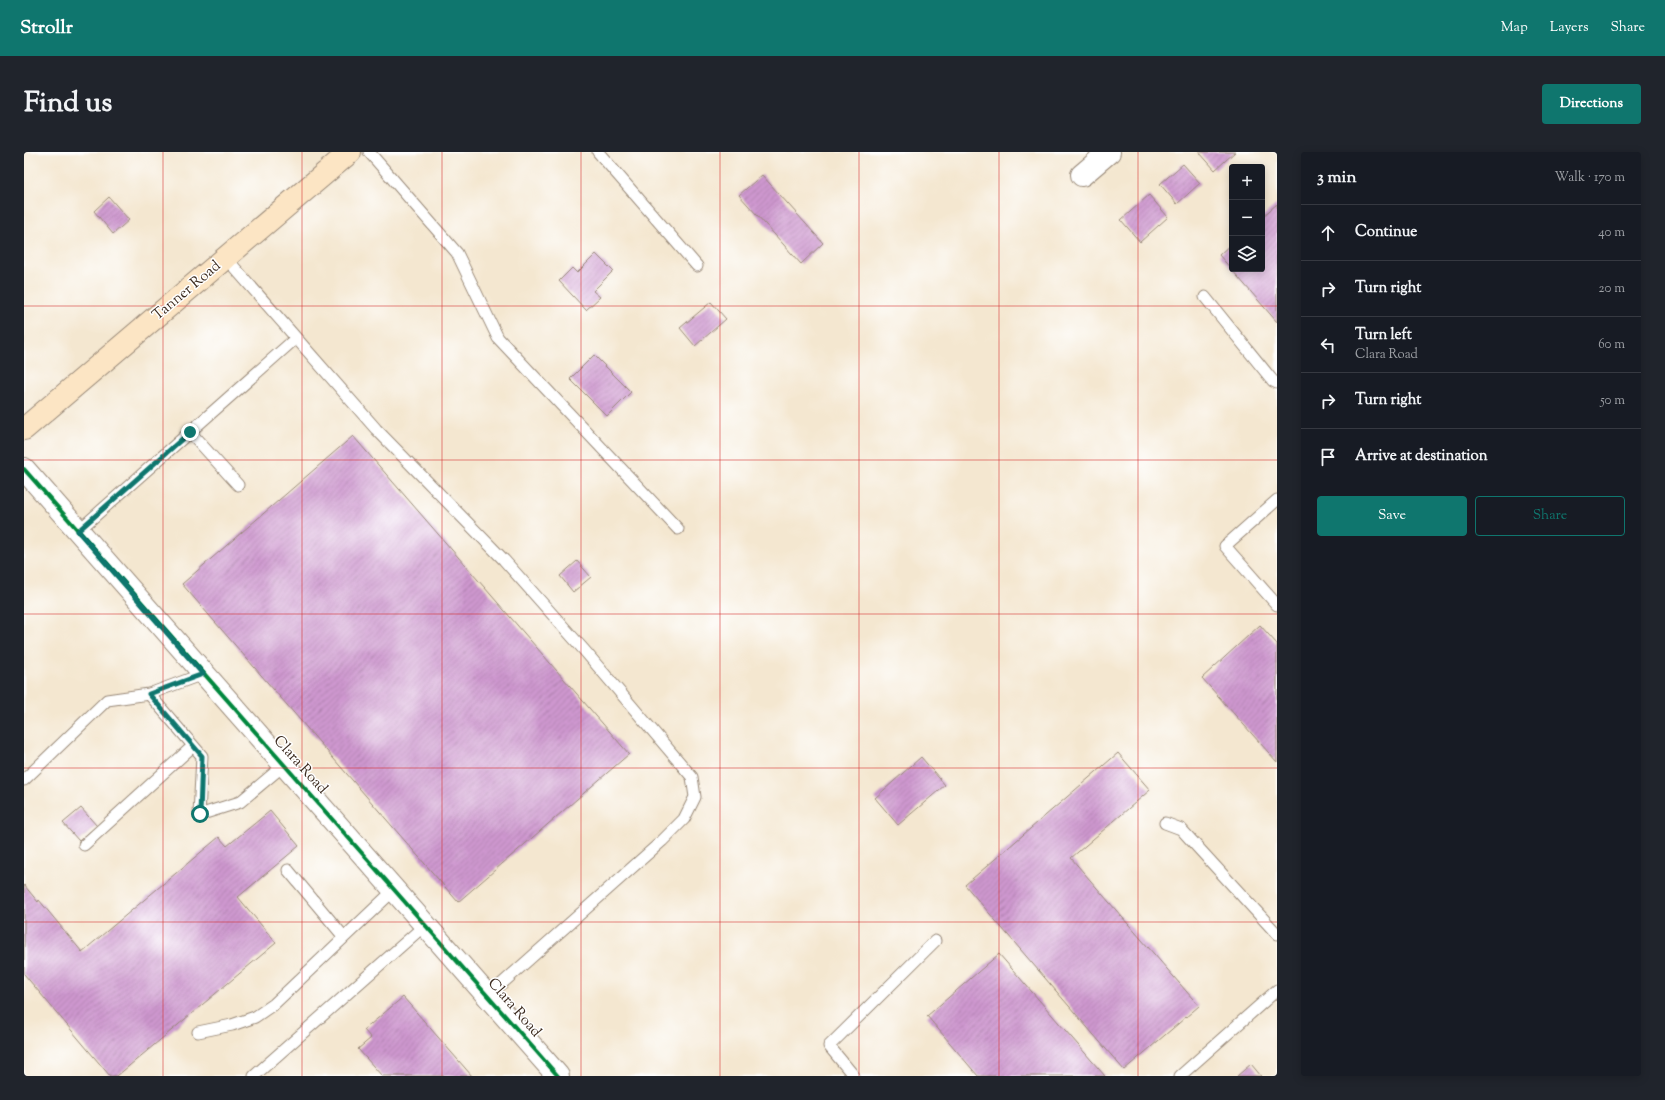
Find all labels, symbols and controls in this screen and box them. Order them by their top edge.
text: Strollr [20,15,73,42]
text: Map [1501,18,1528,38]
text: Layers [1550,18,1588,38]
text: Share [1610,18,1645,38]
text: Find us [24,84,112,124]
button: Directions [1542,84,1641,124]
map controls [1229,164,1265,272]
button: + [1229,164,1265,200]
text: 3 min [1317,166,1356,190]
text: Walk · 170 m [1555,169,1625,187]
button: − [1229,200,1265,236]
icon: ahead [1317,222,1339,244]
text: Continue [1355,222,1417,243]
text: 40 m [1598,224,1625,242]
button: layers [1229,236,1265,272]
street label: Tanner Road [148,256,226,326]
icon: right [1317,278,1339,300]
text: Turn right [1355,278,1421,299]
text: 20 m [1599,280,1625,298]
text: Turn left [1355,325,1412,346]
icon: left [1317,334,1339,356]
text: 60 m [1598,336,1625,354]
text: Clara Road [1355,346,1418,364]
icon: right [1317,390,1339,412]
text: Turn right [1355,390,1421,411]
text: 50 m [1600,392,1625,410]
route end [181,423,199,441]
icon: arrive [1317,446,1339,468]
text: Arrive at destination [1355,446,1488,467]
button: Save [1317,496,1467,536]
button: Share [1475,496,1625,536]
street label: Clara Road [268,731,332,799]
route start [191,805,209,823]
street label: Clara Road [482,974,546,1043]

